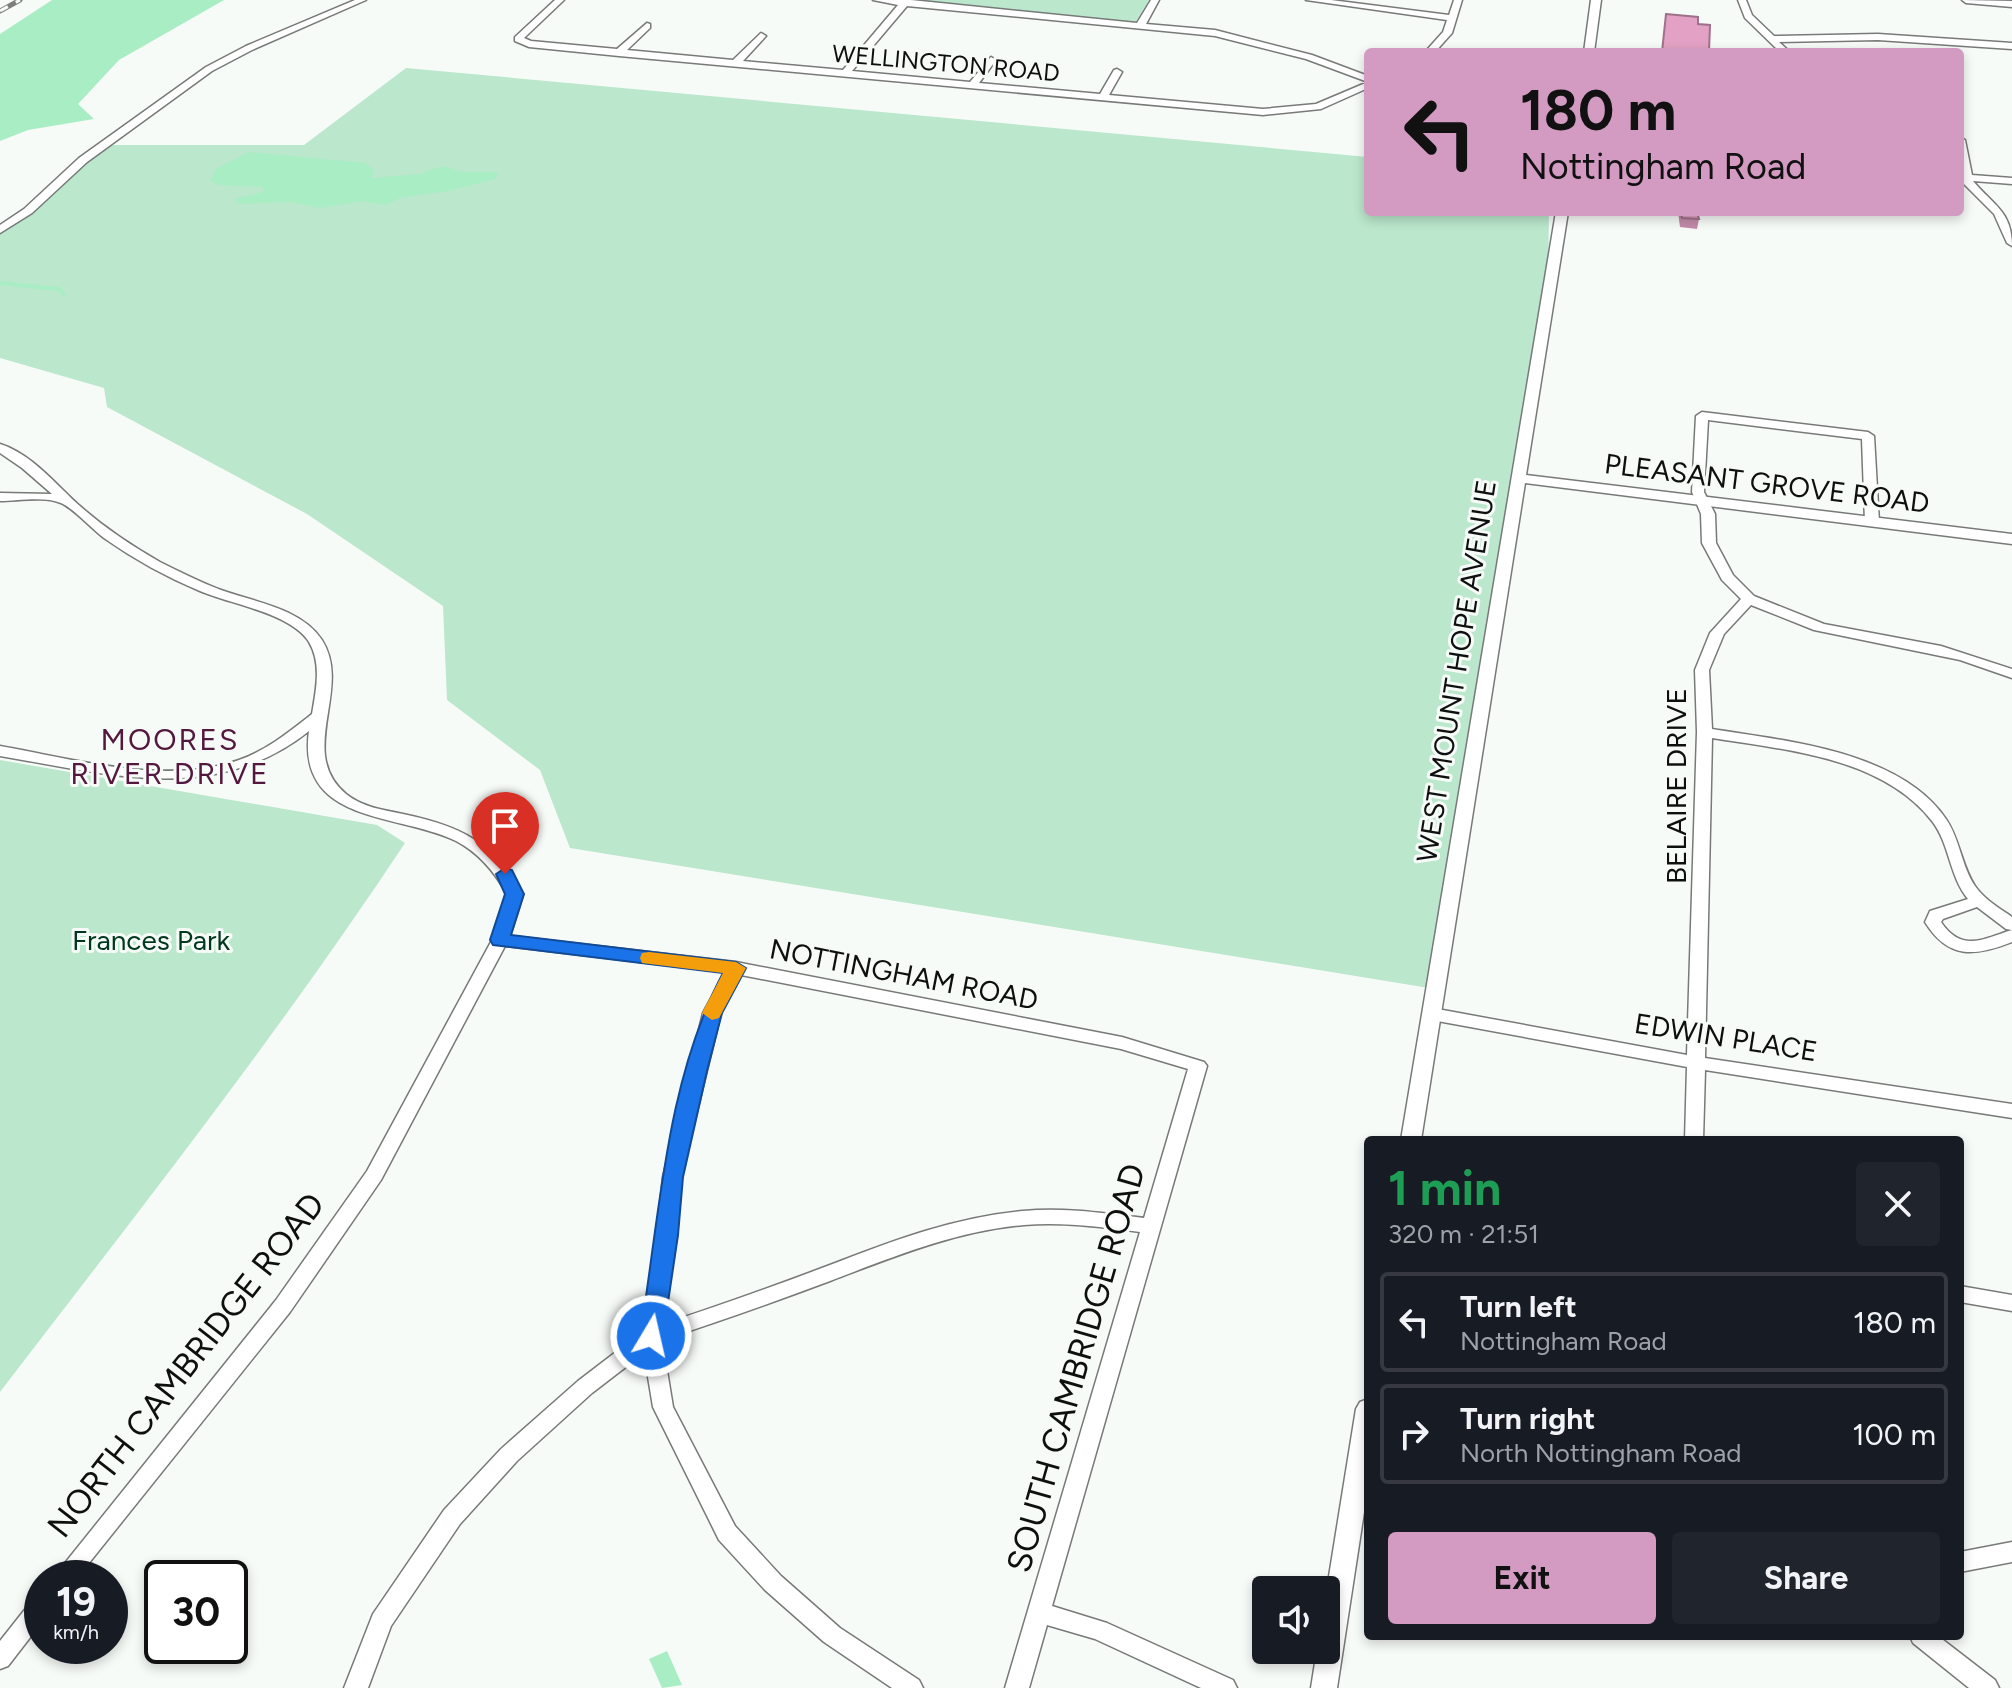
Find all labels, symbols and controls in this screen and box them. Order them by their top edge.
street label: WELLINGTON ROAD [831,39,1061,87]
text: 180 m [1520,77,1676,144]
icon: left [1388,80,1492,184]
text: Nottingham Road [1520,145,1806,188]
street label: PLEASANT GROVE ROAD [1603,446,1931,520]
street label: WEST MOUNT HOPE AVENUE [1409,477,1503,865]
street label: BELAIRE DRIVE [1659,688,1693,884]
district label: MOORES RIVER DRIVE [70,721,270,792]
pin [471,792,539,874]
icon: arrive [483,804,527,848]
park label: Frances Park [72,923,230,957]
street label: NOTTINGHAM ROAD [767,931,1041,1017]
street label: EDWIN PLACE [1632,1006,1820,1068]
street label: SOUTH CAMBRIDGE ROAD [998,1159,1154,1577]
text: 1 min [1388,1159,1501,1217]
button: close [1856,1162,1940,1246]
street label: NORTH CAMBRIDGE ROAD [39,1185,333,1545]
text: 320 m · 21:51 [1388,1218,1539,1250]
text: Turn left [1460,1288,1577,1325]
position arrow [609,1294,693,1378]
icon: left [1392,1300,1436,1344]
text: 180 m [1853,1304,1936,1341]
text: Nottingham Road [1460,1325,1667,1357]
text: Turn right [1460,1400,1595,1437]
icon: right [1392,1412,1436,1456]
text: 100 m [1852,1416,1936,1453]
text: North Nottingham Road [1460,1437,1742,1469]
button: Exit [1388,1532,1656,1624]
button: Share [1672,1532,1940,1624]
speed limit sign: 30 [144,1560,248,1664]
map controls [1252,1576,1340,1664]
button: sound [1252,1576,1340,1664]
text: 19 [56,1578,96,1626]
text: km/h [53,1620,99,1644]

